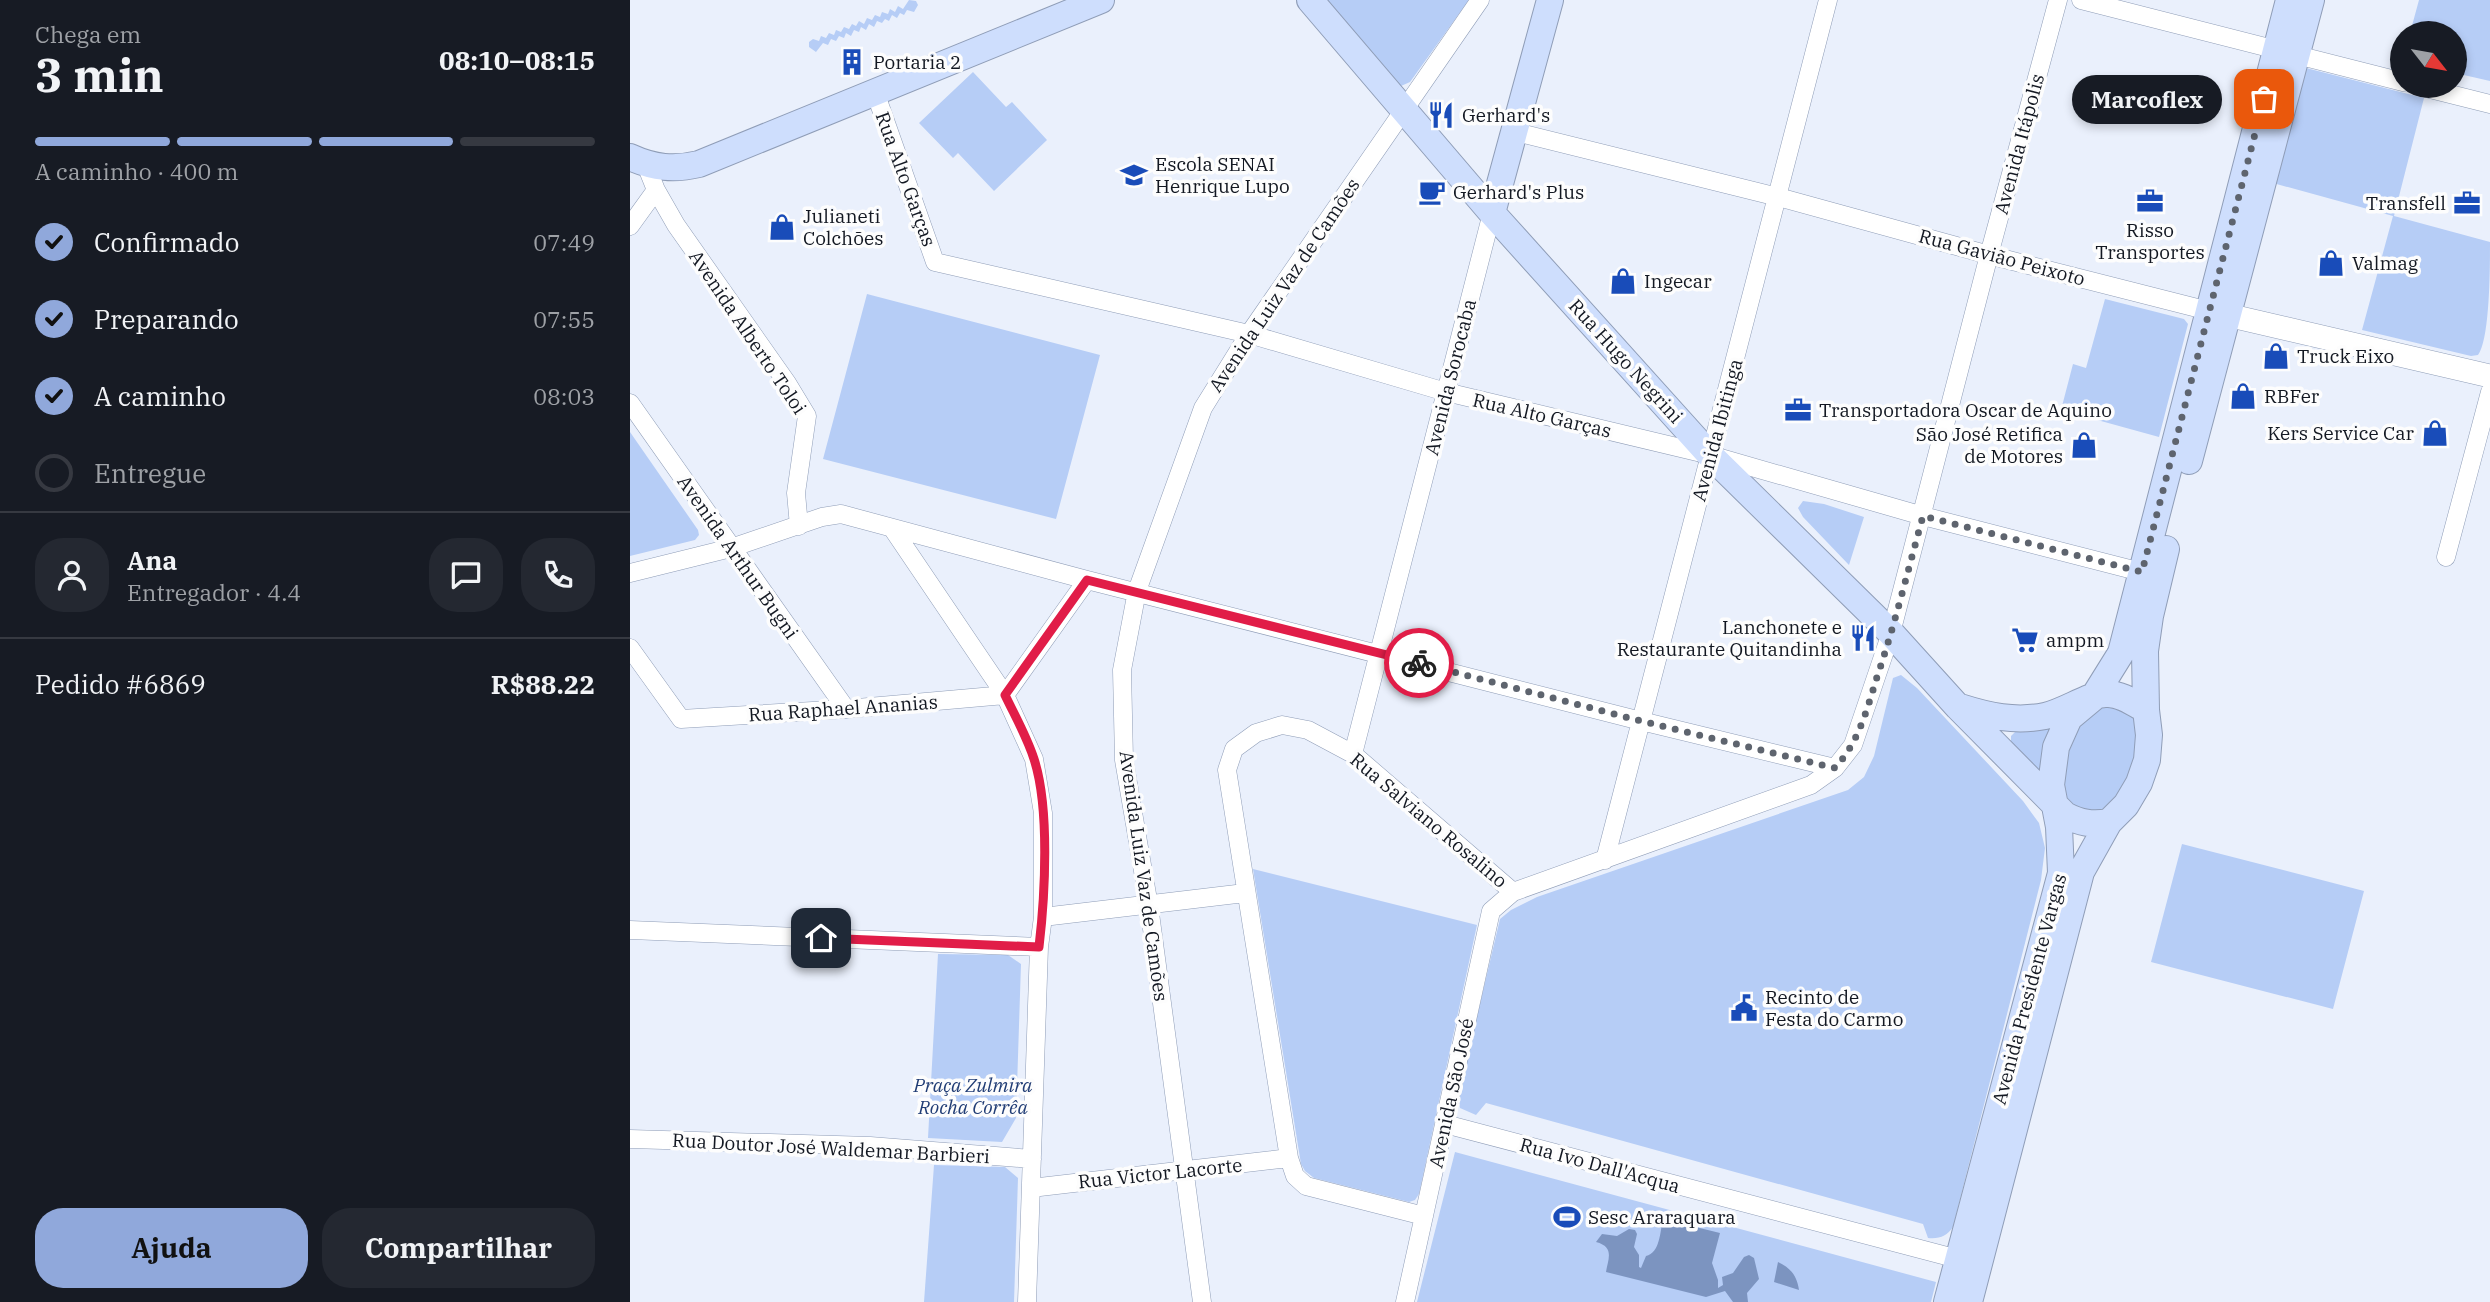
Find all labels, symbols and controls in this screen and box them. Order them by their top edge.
text: Chega em [35,19,141,49]
north arrow [2390,21,2468,98]
map controls [2390,21,2467,98]
text: 08:10–08:15 [439,43,595,77]
text: 3 min [35,45,164,105]
building icon: Portaria 2 [837,47,867,77]
place label: Portaria 2 [873,50,961,74]
pin [2234,69,2294,129]
street label: Avenida Itápolis [1989,71,2049,217]
callout: Marcoflex [2072,74,2222,124]
icon: bag [2245,80,2283,118]
text: Marcoflex [2091,84,2203,114]
restaurant icon: Gerhard's [1426,100,1456,130]
place label: Gerhard's [1462,103,1550,127]
street label: Rua Alto Garças [870,108,942,250]
place label: Escola SENAI Henrique Lupo [1155,152,1290,198]
text: A caminho · 400 m [35,156,238,186]
school or university icon: Escola SENAI Henrique Lupo [1119,160,1149,190]
street label: Avenida Luiz Vaz de Camões [1203,173,1365,397]
cafe icon: Gerhard's Plus [1417,177,1447,207]
place label: Gerhard's Plus [1453,180,1584,204]
office icon: Risso Transportes [2135,186,2165,216]
office icon: Transfell [2452,188,2482,218]
place label: Transfell [2366,191,2446,215]
place label: Julianeti Colchões [803,204,884,250]
shop icon: Julianeti Colchões [767,212,797,242]
place label: Risso Transportes [2095,218,2205,264]
icon: check [35,223,73,261]
street label: Rua Gavião Peixoto [1916,223,2088,291]
text: Confirmado [94,225,239,259]
text: 07:49 [533,227,595,257]
street label: Avenida Alberto Toloi [684,245,812,419]
shop icon: Valmag [2316,248,2346,278]
place label: Valmag [2352,251,2419,275]
shop icon: Ingecar [1608,266,1638,296]
place label: Ingecar [1644,269,1712,293]
street label: Rua Hugo Negrini [1564,294,1688,428]
street label: Avenida Sorocaba [1419,296,1481,458]
icon: check [35,300,73,338]
text: Preparando [94,302,239,336]
text: 07:55 [533,304,595,334]
shop icon: Truck Eixo [2261,341,2291,371]
place label: Truck Eixo [2297,344,2394,368]
street label: Avenida Ibitinga [1686,356,1748,504]
icon: check [35,377,73,415]
text: A caminho [94,379,226,413]
text: 08:03 [533,381,595,411]
shop icon: RBFer [2228,381,2258,411]
place label: RBFer [2264,384,2320,408]
street label: Rua Alto Garças [1470,387,1614,443]
office icon: Transportadora Oscar de Aquino [1783,395,1813,425]
place label: Transportadora Oscar de Aquino [1819,398,2112,422]
shop icon: Kers Service Car [2420,418,2450,448]
place label: Kers Service Car [2267,421,2415,445]
place label: São José Retifica de Motores [1916,422,2063,468]
shop icon: São José Retifica de Motores [2069,430,2099,460]
text: Entregue [94,456,206,490]
street label: Avenida Arthur Bugni [672,470,804,644]
button: person [35,538,109,612]
button: chat [429,538,503,612]
button: phone [521,538,595,612]
text: Ana [127,543,177,577]
text: Entregador · 4.4 [127,577,301,607]
place label: Lanchonete e Restaurante Quitandinha [1617,615,1842,661]
restaurant icon: Lanchonete e Restaurante Quitandinha [1848,623,1878,653]
supermarket icon: ampm [2010,625,2040,655]
courier [1384,628,1454,698]
place label: ampm [2046,628,2104,652]
icon: bike [1400,644,1438,682]
text: Pedido #6869 [35,667,206,701]
text: R$88.22 [491,667,595,701]
street label: Rua Raphael Ananias [747,689,939,727]
street label: Rua Salviano Rosalino [1346,747,1512,893]
street label: Avenida Luiz Vaz de Camões [1115,749,1173,1003]
street label: Avenida Presidente Vargas [1987,871,2071,1107]
pin [791,908,851,968]
icon: home [802,919,840,957]
place label: Recinto de Festa do Carmo [1765,985,1903,1031]
public building icon: Recinto de Festa do Carmo [1729,993,1759,1023]
street label: Avenida São José [1423,1016,1479,1170]
park label: Praça Zulmira Rocha Corrêa [913,1073,1033,1119]
street label: Rua Doutor José Waldemar Barbieri [671,1128,991,1168]
street label: Rua Ivo Dall'Acqua [1517,1132,1683,1198]
street label: Rua Victor Lacorte [1077,1152,1243,1194]
sports icon: Sesc Araraquara [1552,1202,1582,1232]
place label: Sesc Araraquara [1588,1205,1736,1229]
button: Ajuda [35,1208,308,1288]
button: Compartilhar [322,1208,595,1288]

